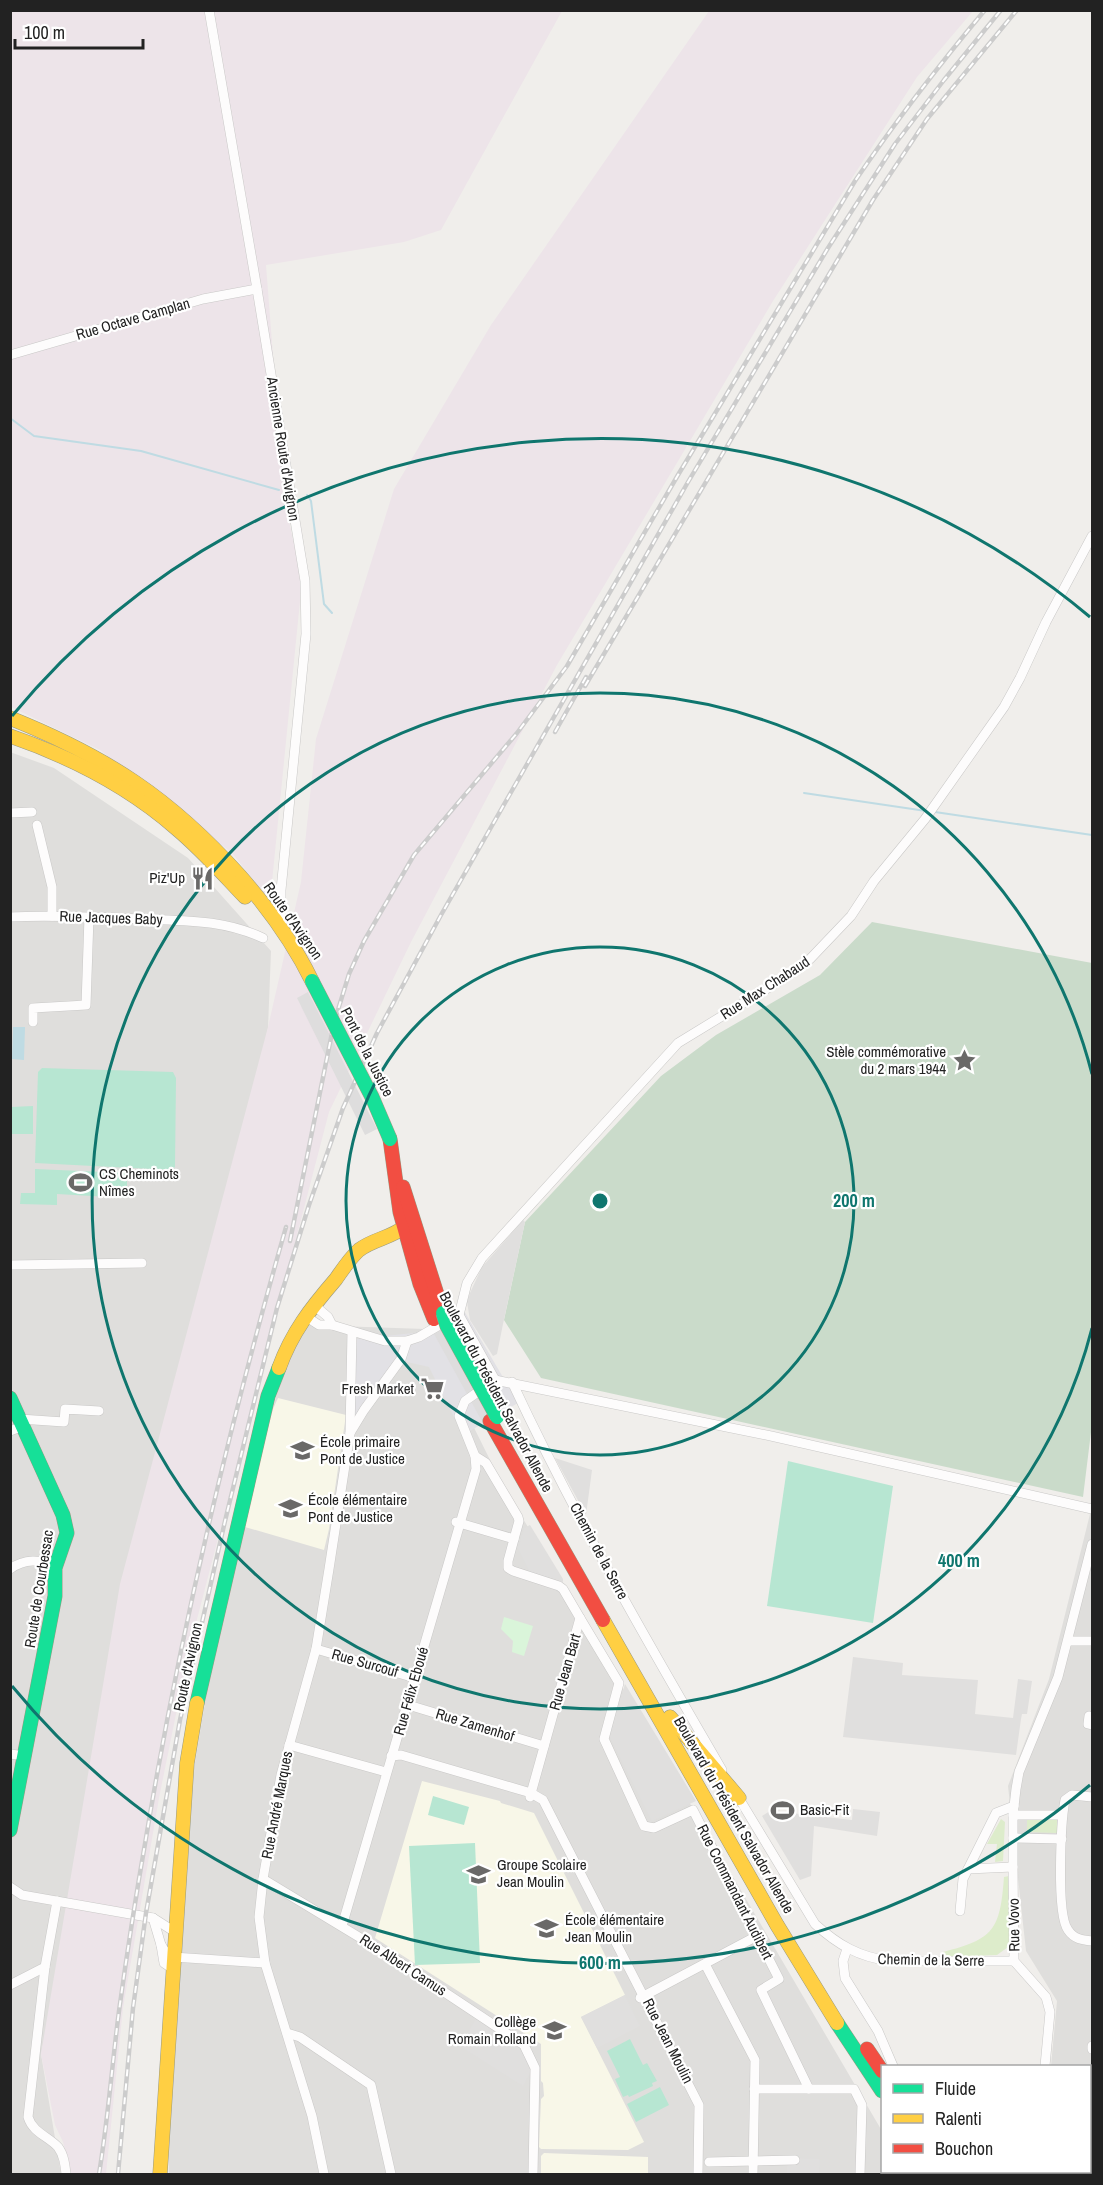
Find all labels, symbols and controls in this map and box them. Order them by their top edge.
scale bar [15,12,142,50]
text: 100 m [24,20,65,45]
street label: Rue Octave Camplan [73,292,192,345]
street label: Ancienne Route d'Avignon [262,374,305,523]
restaurant icon: Piz'Up [190,865,216,891]
place label: Piz'Up [149,867,185,888]
street label: Route d'Avignon [259,878,328,964]
street label: Rue Jacques Baby [59,905,164,930]
street label: Rue Max Chabaud [716,951,813,1024]
street label: Pont de la Justice [336,1003,399,1100]
place label: Stèle commémorative du 2 mars 1944 [826,1041,946,1079]
place icon: Stèle commémorative du 2 mars 1944 [951,1048,977,1074]
place label: CS Cheminots Nîmes [99,1163,179,1201]
sports icon: CS Cheminots Nîmes [68,1170,94,1196]
text: 200 m [833,1188,875,1213]
centre of rings [590,1191,610,1211]
street label: Boulevard du Président Salvador Allende [435,1288,558,1496]
supermarket icon: Fresh Market [419,1376,445,1402]
place label: Fresh Market [342,1378,415,1399]
place label: École primaire Pont de Justice [320,1431,405,1469]
school or university icon: École primaire Pont de Justice [289,1438,315,1464]
place label: École élémentaire Pont de Justice [308,1489,407,1527]
school or university icon: École élémentaire Pont de Justice [277,1496,303,1522]
street label: Chemin de la Serre [565,1499,634,1603]
street label: Route de Courbessac [19,1529,58,1649]
text: 400 m [938,1548,980,1573]
street label: Route d'Avignon [168,1621,207,1713]
street label: Rue Jean Bart [544,1631,586,1713]
street label: Rue Surcouf [329,1643,401,1682]
street label: Rue Félix Eboué [388,1644,433,1738]
street label: Rue Zamenhof [433,1703,518,1747]
street label: Boulevard du Président Salvador Allende [669,1712,800,1917]
street label: Rue André Marques [256,1749,297,1861]
sports icon: Basic-Fit [769,1797,795,1823]
place label: Basic-Fit [800,1799,850,1820]
street label: Rue Commandant Audibert [692,1821,779,1963]
place label: Groupe Scolaire Jean Moulin [497,1854,587,1892]
school or university icon: Groupe Scolaire Jean Moulin [466,1861,492,1887]
street label: Rue Vovo [1003,1898,1024,1952]
place label: École élémentaire Jean Moulin [565,1909,664,1947]
school or university icon: École élémentaire Jean Moulin [534,1916,560,1942]
street label: Rue Albert Camus [356,1929,451,2001]
street label: Chemin de la Serre [878,1948,985,1971]
text: 600 m [579,1950,621,1975]
street label: Rue Jean Moulin [638,1995,699,2087]
place label: Collège Romain Rolland [448,2011,536,2049]
school or university icon: Collège Romain Rolland [541,2018,567,2044]
legend [881,2065,1091,2173]
text: Fluide [935,2076,976,2101]
text: Ralenti [935,2106,982,2131]
text: Bouchon [935,2136,993,2161]

